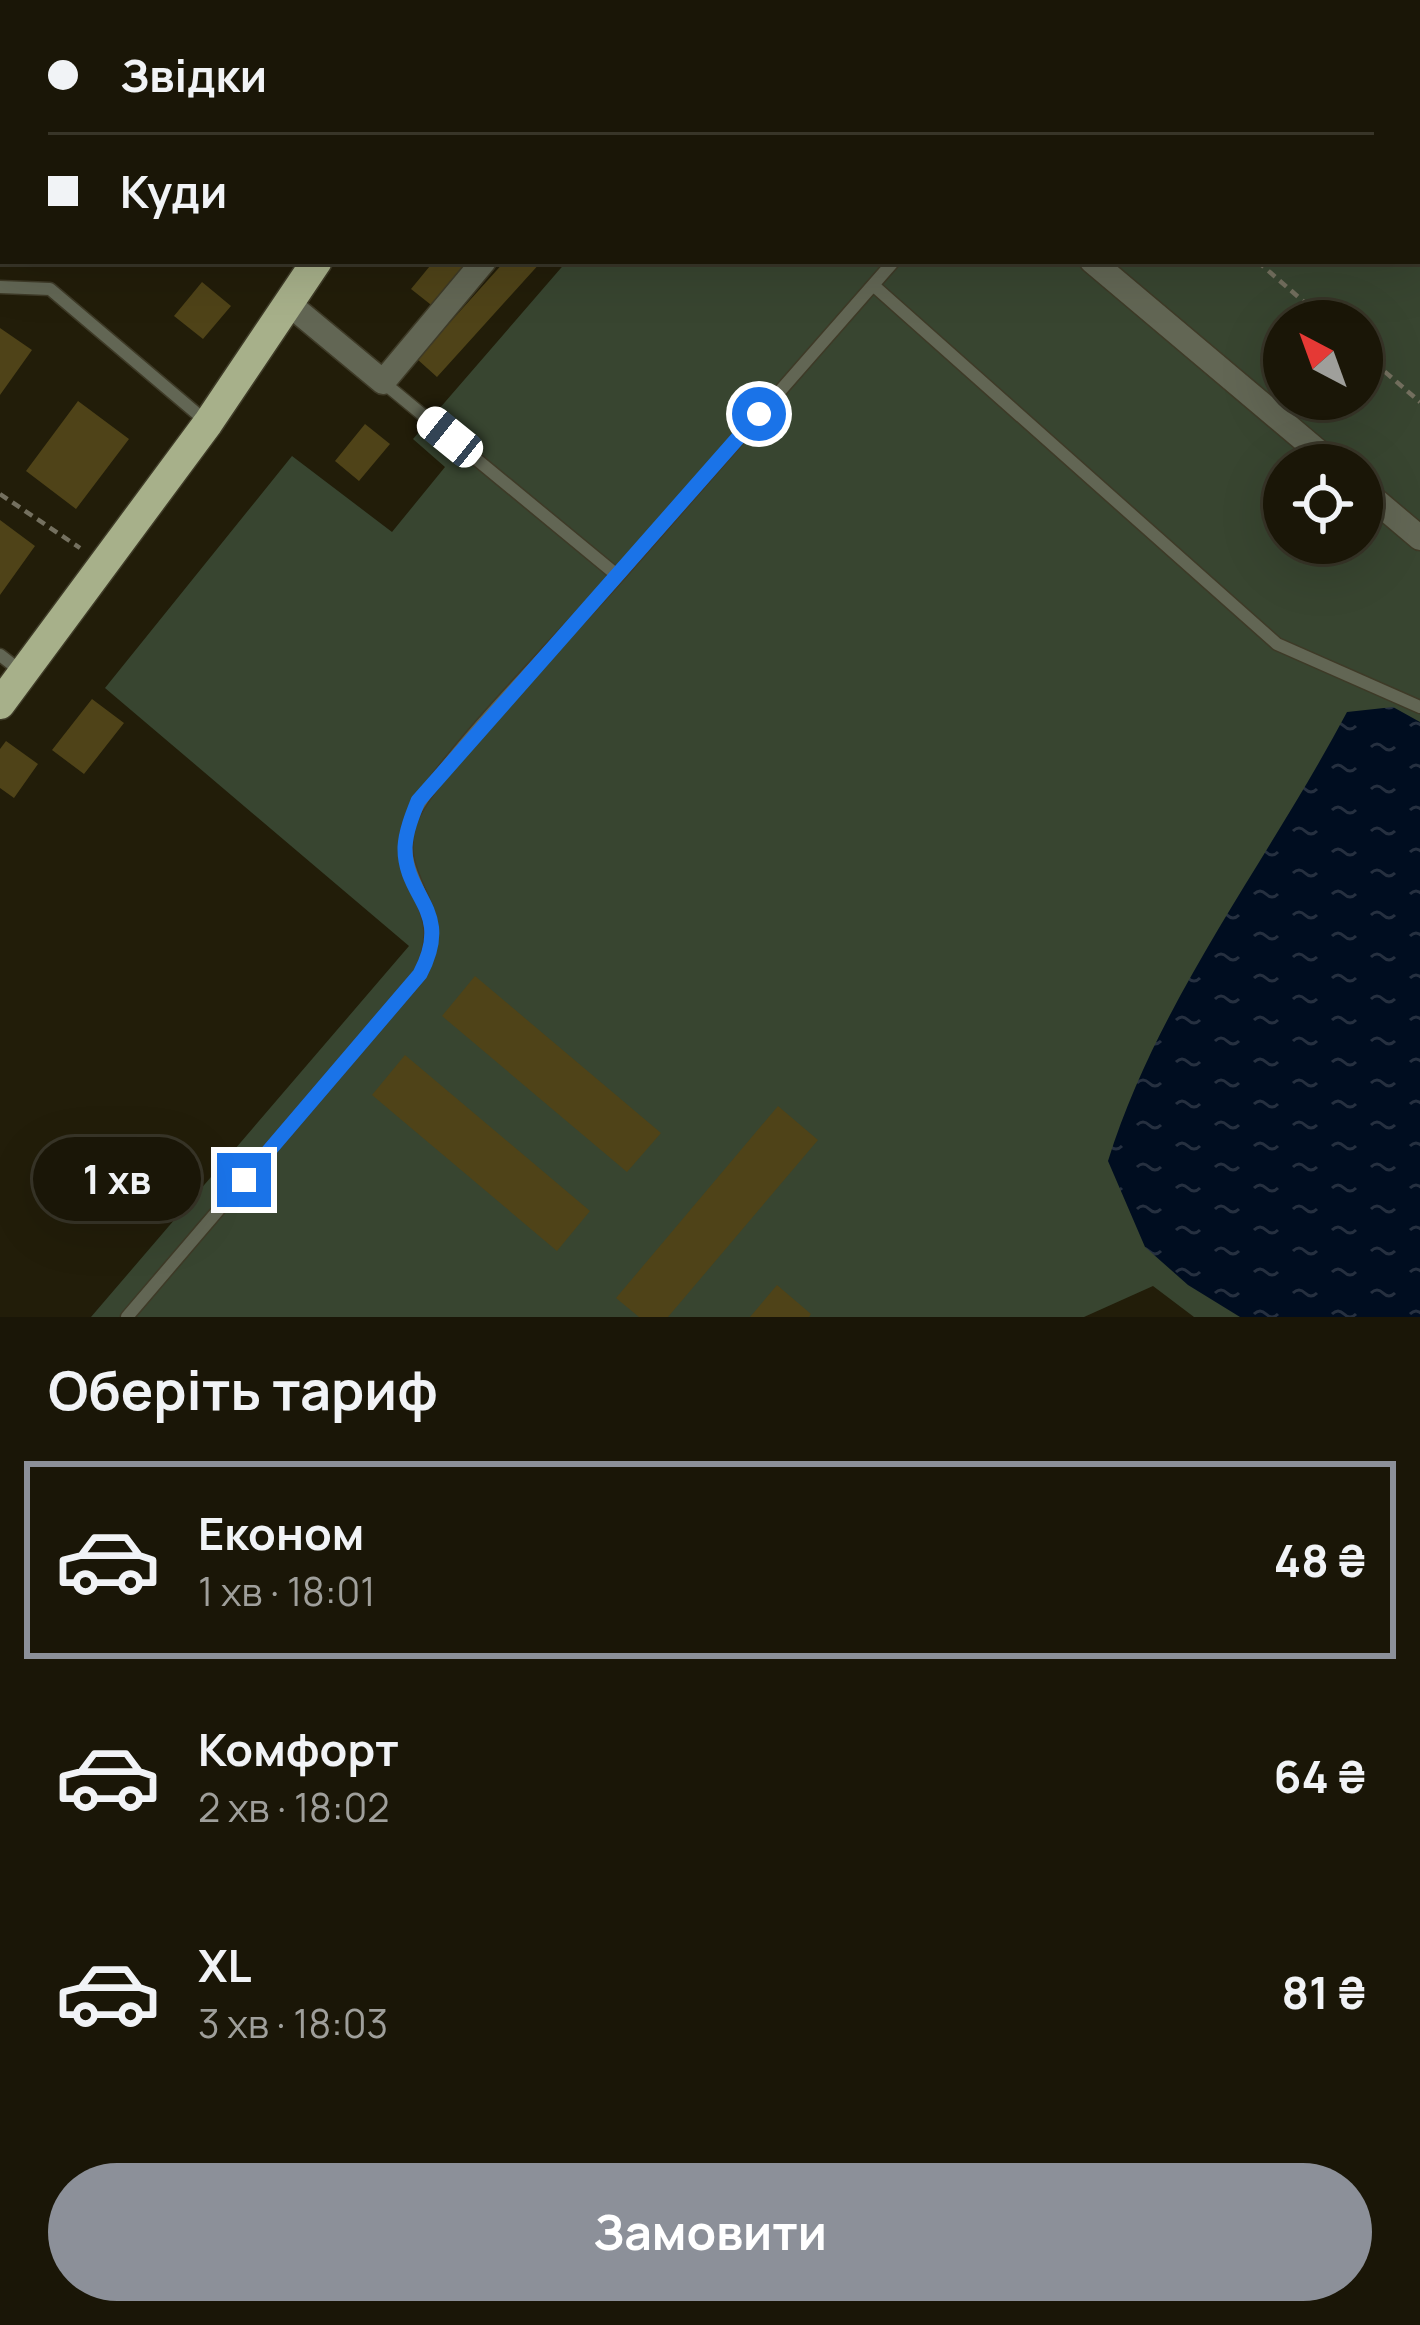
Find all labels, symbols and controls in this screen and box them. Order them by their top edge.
text: Звідки [120,44,267,106]
text: Куди [120,160,227,222]
north arrow [1263,300,1383,420]
map controls [1263,300,1383,564]
route start [732,387,786,441]
car [411,400,489,474]
button: locate [1263,444,1383,564]
callout: 1 хв [34,1138,202,1222]
text: 1 хв [83,1152,151,1206]
route end [217,1153,271,1207]
text: Оберіть тариф [48,1352,438,1426]
text: Економ [198,1502,364,1564]
icon: car [54,1506,162,1614]
text: 48 ₴ [1274,1529,1366,1591]
text: 1 хв · 18:01 [198,1564,375,1618]
text: Комфорт [198,1718,399,1780]
icon: car [54,1722,162,1830]
text: 64 ₴ [1273,1745,1366,1807]
text: 2 хв · 18:02 [198,1780,389,1834]
text: XL [198,1934,252,1996]
icon: car [54,1938,162,2046]
text: 81 ₴ [1282,1961,1366,2023]
text: 3 хв · 18:03 [198,1996,388,2050]
button: Замовити [48,2163,1372,2301]

